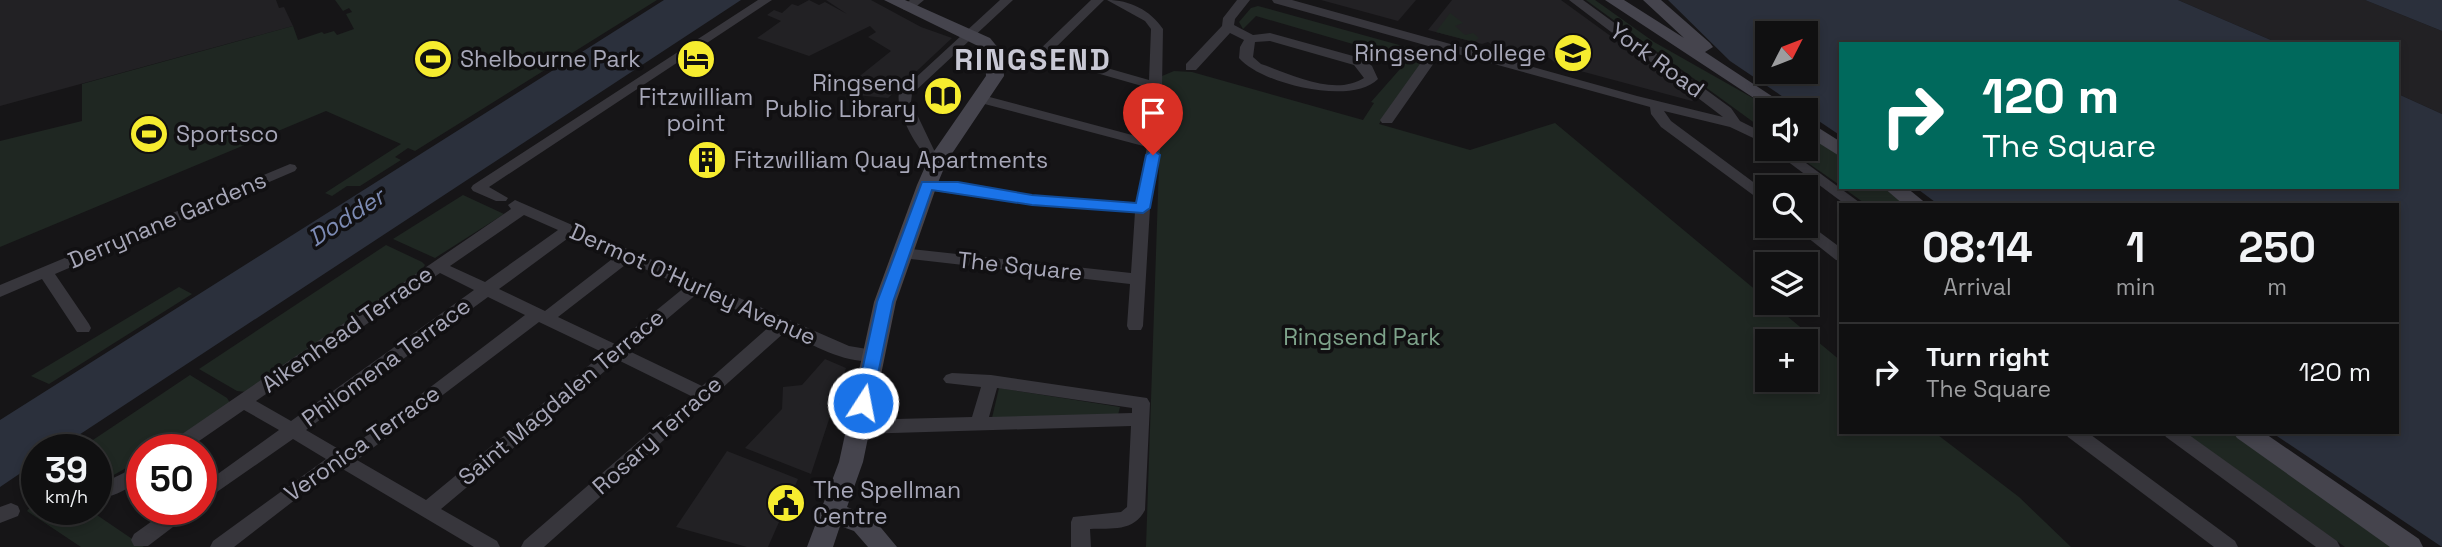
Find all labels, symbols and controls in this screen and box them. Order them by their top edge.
street label: York Road [1604,16,1710,104]
north arrow [1755,21,1818,84]
map controls [1755,21,1818,392]
school or university icon: Ringsend College [1552,32,1594,74]
sports icon: Shelbourne Park [412,38,454,80]
hotel icon: Fitzwilliam point [675,38,717,80]
place label: Ringsend College [1354,38,1546,68]
district label: RINGSEND [954,40,1112,79]
place label: Shelbourne Park [460,44,641,74]
text: 120 m [1982,65,2119,127]
place label: Ringsend Public Library [765,68,916,124]
icon: right [1867,70,1958,161]
library icon: Ringsend Public Library [922,75,964,117]
place label: Fitzwilliam point [639,82,753,138]
pin [1123,83,1183,155]
icon: arrive [1134,94,1172,132]
button: sound [1755,98,1818,161]
sports icon: Sportsco [128,113,170,155]
place label: Sportsco [176,119,278,149]
text: The Square [1982,126,2156,166]
building icon: Fitzwilliam Quay Apartments [686,139,728,181]
place label: Fitzwilliam Quay Apartments [734,145,1048,175]
street label: Derrynane Gardens [63,165,271,275]
button: search [1755,175,1818,238]
water label: Dodder [302,179,393,253]
street label: Dermot O'Hurley Avenue [565,216,821,352]
text: 08:14 [1922,221,2033,274]
text: 1 [2126,221,2145,274]
text: 250 [2238,221,2316,274]
street label: The Square [956,245,1084,287]
button: layers [1755,252,1818,315]
street label: Aikenhead Terrace [255,259,439,399]
text: Arrival [1943,272,2012,302]
text: min [2116,272,2155,302]
text: m [2267,272,2287,302]
street label: Philomena Terrace [296,291,476,433]
street label: Saint Magdalen Terrace [452,302,670,492]
park label: Ringsend Park [1283,322,1441,352]
button: + [1755,329,1818,392]
text: Turn right [1926,340,2050,374]
icon: right [1867,353,1905,391]
text: 120 m [2299,355,2371,389]
position arrow [826,366,900,440]
street label: Rosary Terrace [586,369,728,501]
text: The Square [1926,374,2051,404]
street label: Veronica Terrace [278,378,446,508]
speed limit sign: 50 [126,434,217,525]
text: 39 [45,448,88,492]
place label: The Spellman Centre [813,475,961,531]
public building icon: The Spellman Centre [765,482,807,524]
text: km/h [45,485,88,508]

